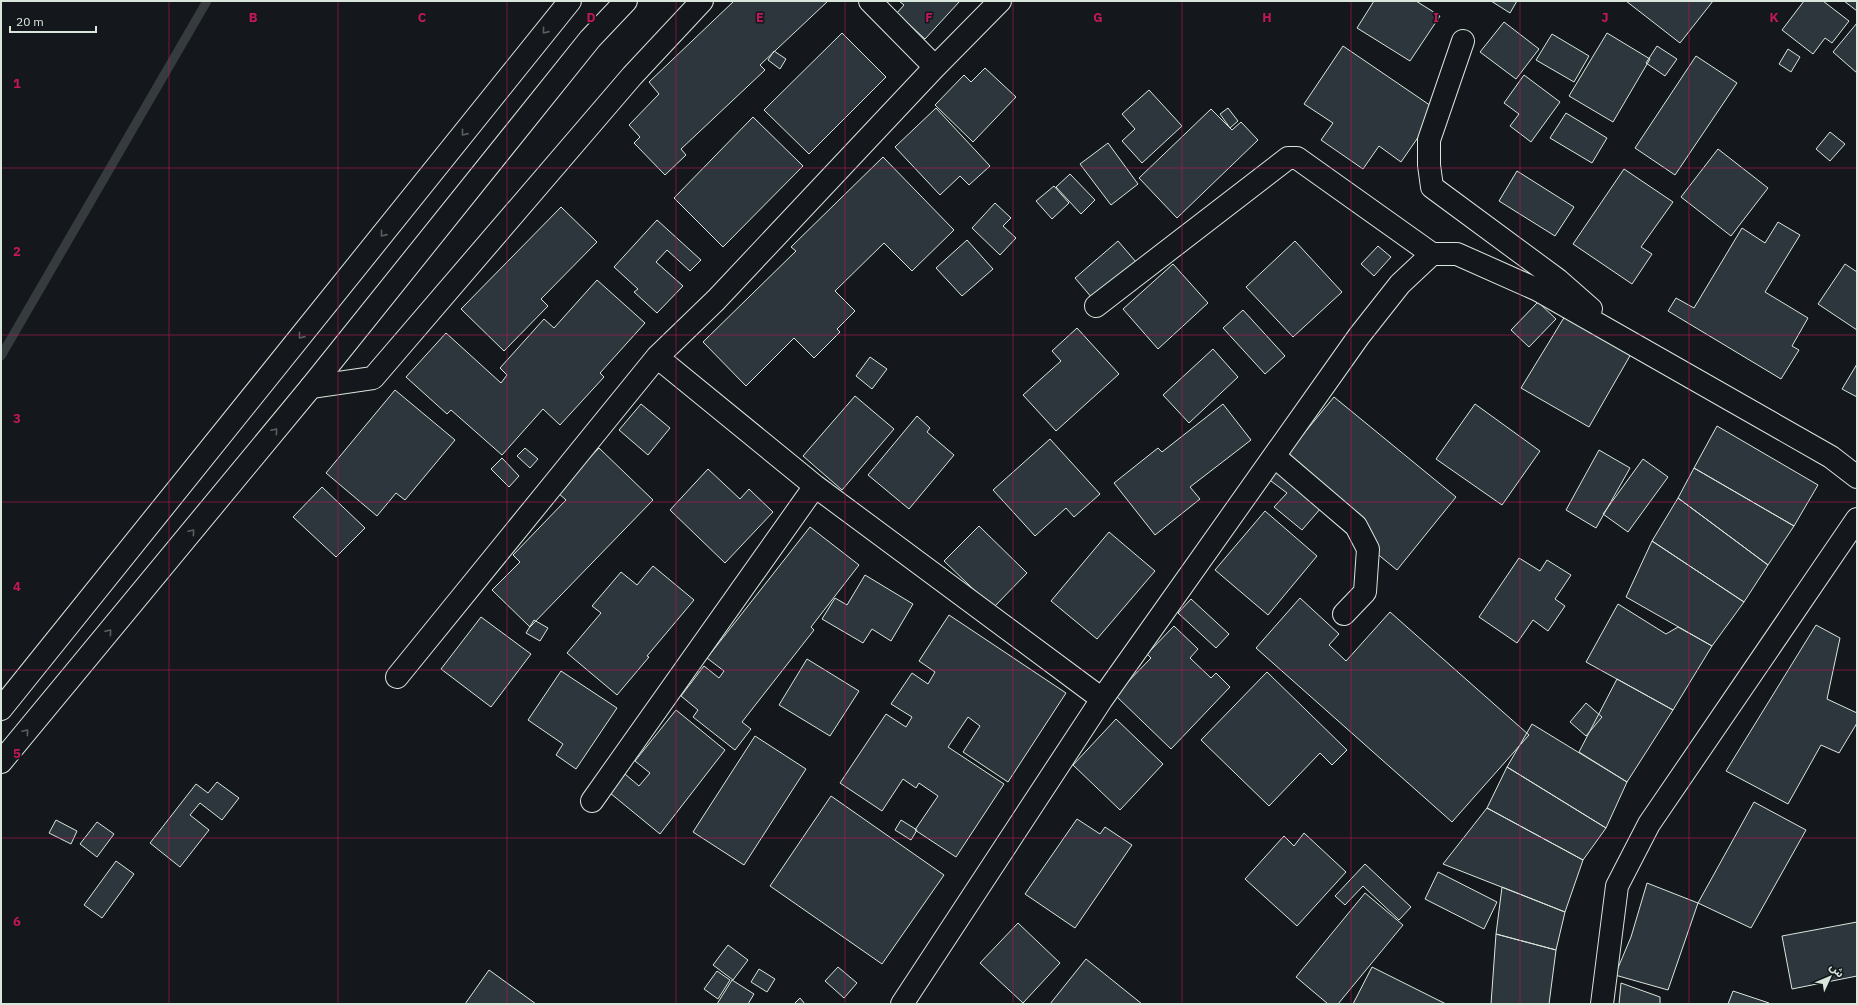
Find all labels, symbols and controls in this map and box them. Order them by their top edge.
scale bar [10,8,96,34]
text: B [249,9,258,26]
text: C [418,9,427,26]
text: D [586,9,596,26]
text: E [756,9,764,26]
text: F [925,9,933,26]
text: G [1093,9,1103,26]
text: H [1262,9,1272,26]
text: I [1433,9,1439,26]
text: J [1601,9,1609,26]
text: K [1769,9,1779,26]
text: 20 m [16,14,44,29]
one-way arrow [543,27,550,34]
text: 1 [13,75,21,92]
one-way arrow [462,128,469,135]
one-way arrow [380,230,387,237]
text: 2 [13,243,21,260]
one-way arrow [299,331,306,338]
text: 3 [13,410,21,427]
one-way arrow [270,429,277,436]
one-way arrow [187,529,194,536]
text: 4 [13,578,21,595]
one-way arrow [104,629,111,636]
one-way arrow [21,729,28,736]
text: 5 [13,745,21,762]
text: 6 [13,913,21,930]
north arrow [1810,957,1850,997]
text: ش [1827,960,1847,980]

